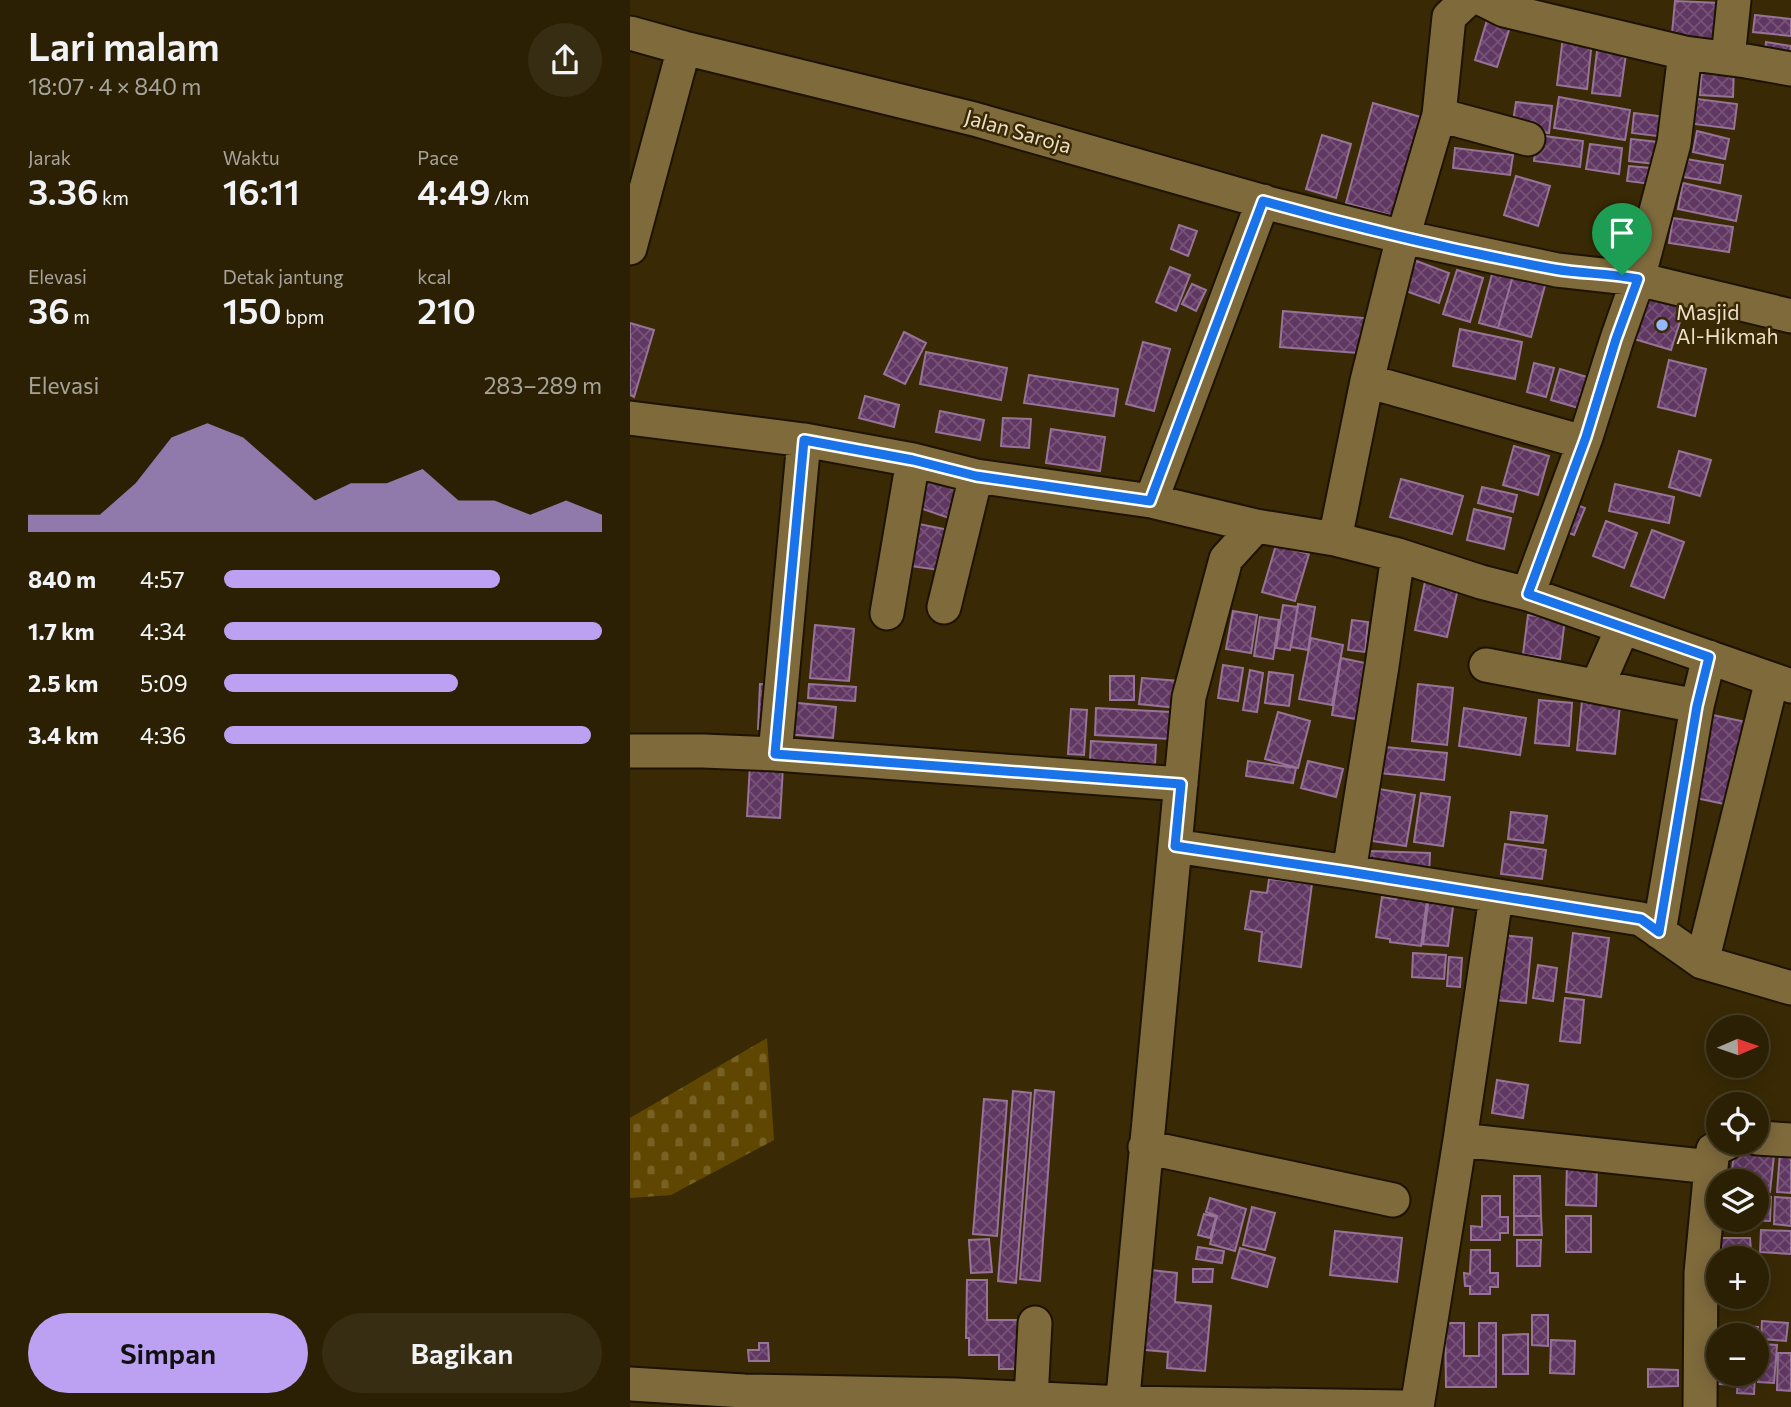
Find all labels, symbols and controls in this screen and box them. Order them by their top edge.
text: Lari malam [28,22,220,69]
button: share [528,23,602,97]
text: 18:07 · 4 × 840 m [28,72,201,100]
street label: Jalan Saroja [962,103,1075,158]
text: Jarak [28,146,71,169]
text: Waktu [223,146,280,169]
text: Pace [417,146,459,169]
text: 3.36 [28,169,98,212]
text: 16:11 [223,169,300,212]
text: 4:49 [417,169,490,212]
text: km [98,186,129,209]
text: /km [490,186,529,209]
pin [1592,203,1652,275]
icon: arrive [1603,214,1641,252]
text: Elevasi [28,265,87,288]
text: Detak jantung [223,265,343,288]
text: kcal [417,265,451,288]
text: 36 [28,288,70,331]
text: 150 [223,288,282,331]
text: 210 [417,288,476,331]
place label: Masjid Al-Hikmah [1676,299,1779,348]
text: m [70,305,90,328]
text: bpm [282,305,324,328]
marker: Masjid Al-Hikmah [1654,317,1670,333]
text: Elevasi [28,371,99,399]
text: 283–289 m [484,371,602,399]
text: 840 m [28,565,96,593]
text: 4:57 [140,565,185,593]
text: 1.7 km [28,617,95,645]
text: 4:34 [140,617,186,645]
text: 2.5 km [28,669,98,697]
text: 5:09 [140,669,188,697]
text: 3.4 km [28,721,99,749]
text: 4:36 [140,721,186,749]
north arrow [1706,1015,1769,1078]
map controls [1706,1015,1769,1386]
button: locate [1706,1092,1769,1155]
button: layers [1706,1169,1769,1232]
button: + [1706,1246,1769,1309]
button: Simpan [28,1313,308,1393]
button: Bagikan [322,1313,602,1393]
button: − [1706,1323,1769,1386]

